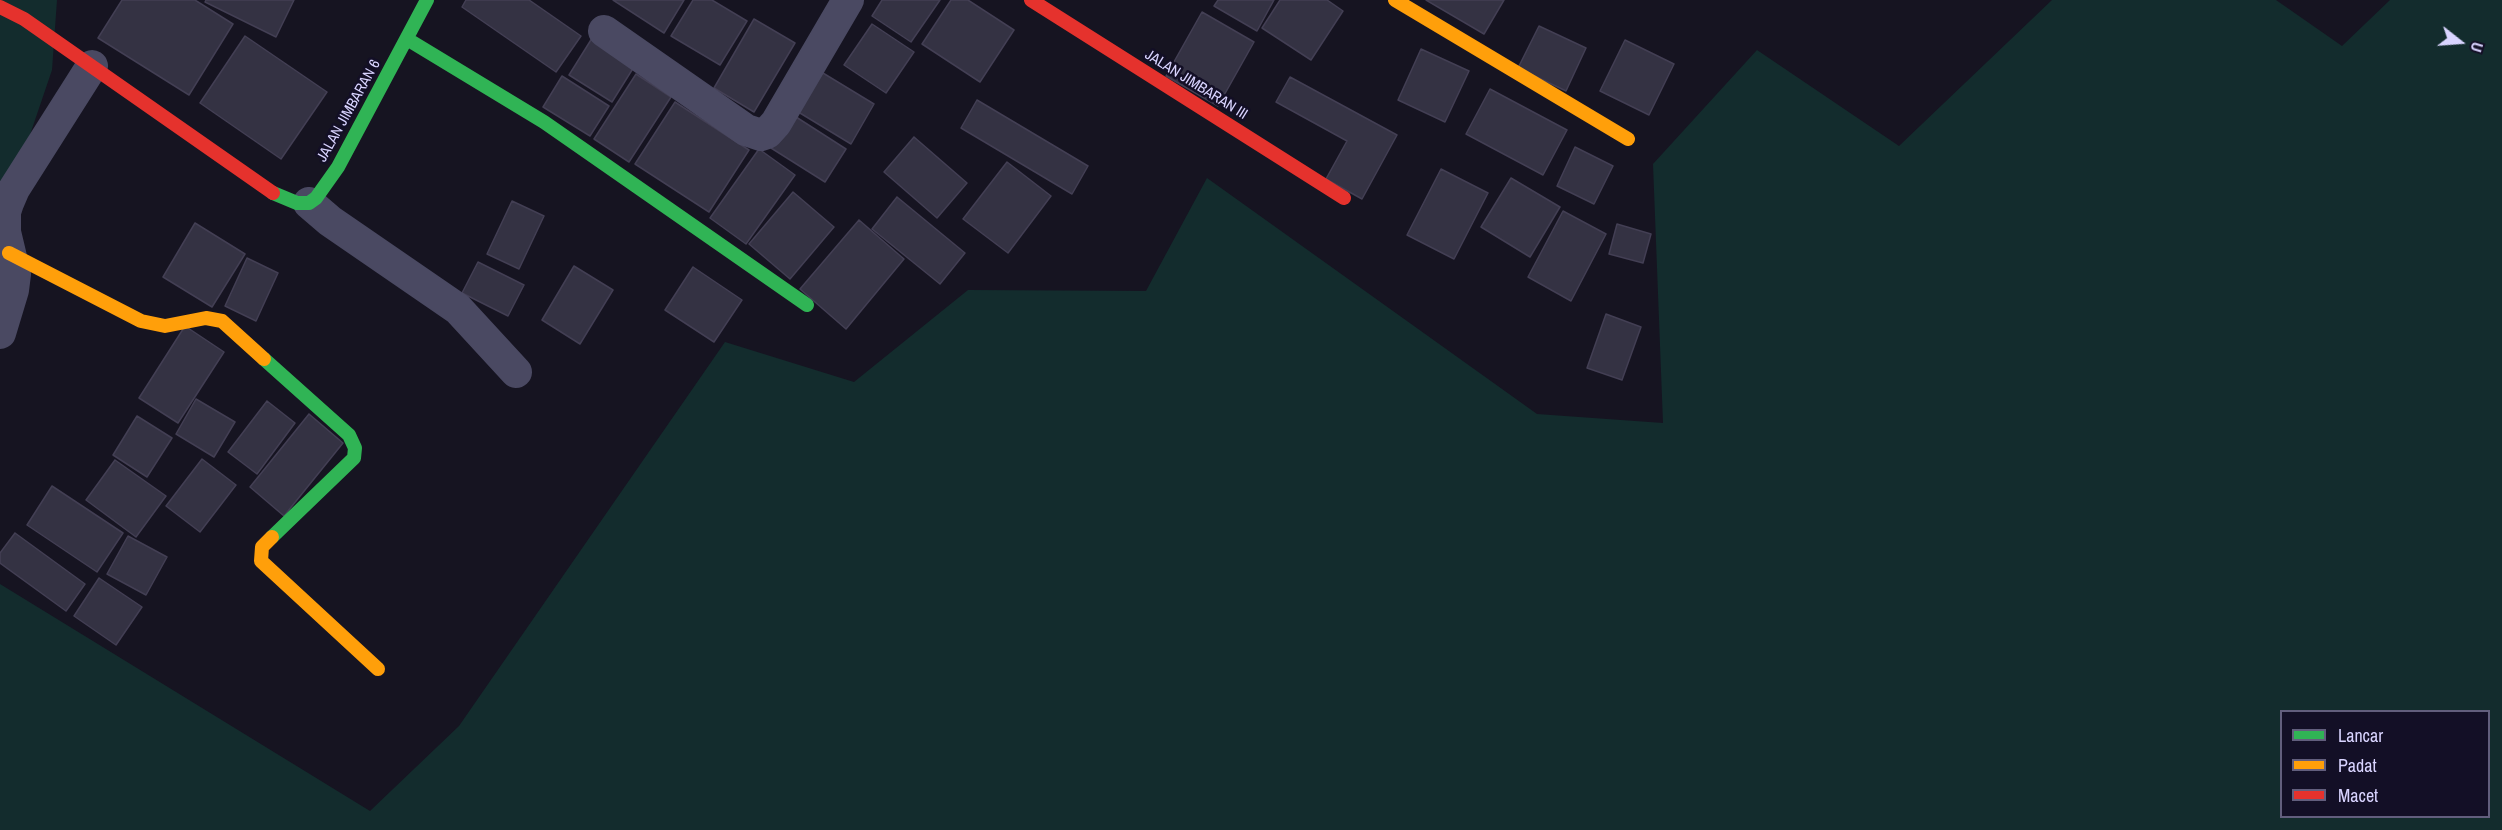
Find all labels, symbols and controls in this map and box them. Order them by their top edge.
north arrow [2430,12,2490,72]
text: U [2465,40,2489,55]
street label: JALAN JIMBARAN III [1141,46,1251,124]
street label: JALAN JIMBARAN 6 [313,57,385,165]
legend [2280,710,2490,818]
text: Lancar [2338,723,2383,748]
text: Padat [2338,753,2377,778]
text: Macet [2338,783,2378,808]

